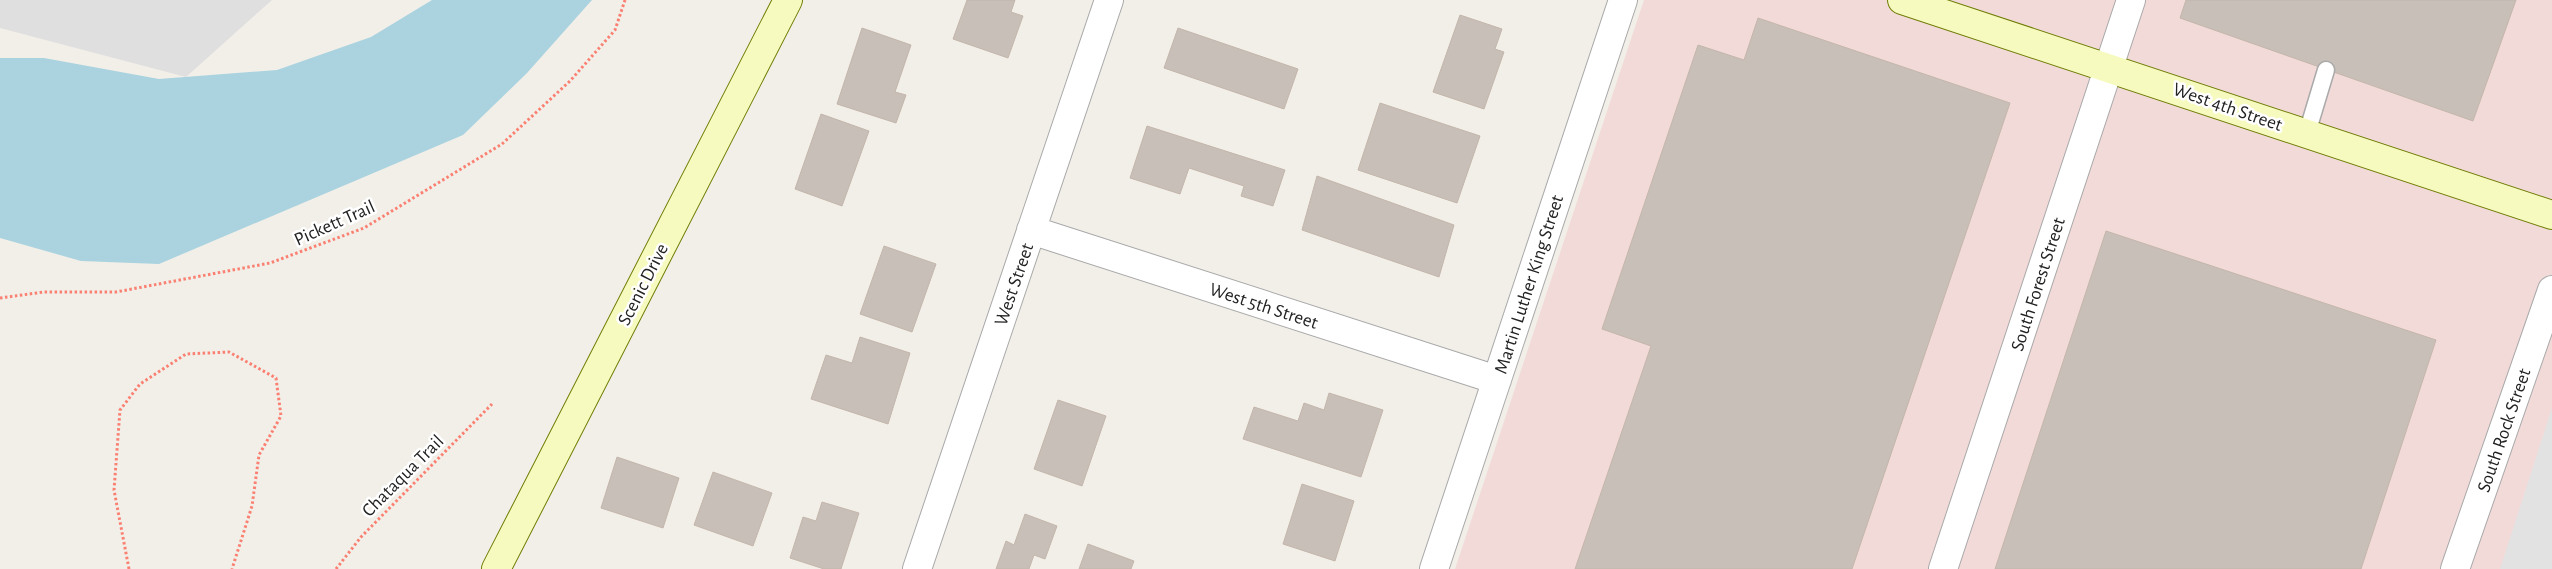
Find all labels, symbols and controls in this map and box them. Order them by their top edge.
street label: West 4th Street [2170,80,2285,135]
street label: Martin Luther King Street [1492,193,1567,376]
street label: Pickett Trail [291,197,378,250]
street label: South Forest Street [2008,215,2069,354]
street label: Scenic Drive [615,241,672,329]
street label: West Street [991,241,1037,328]
street label: West 5th Street [1207,280,1320,333]
street label: South Rock Street [2474,366,2535,495]
street label: Chataqua Trail [359,432,448,521]

